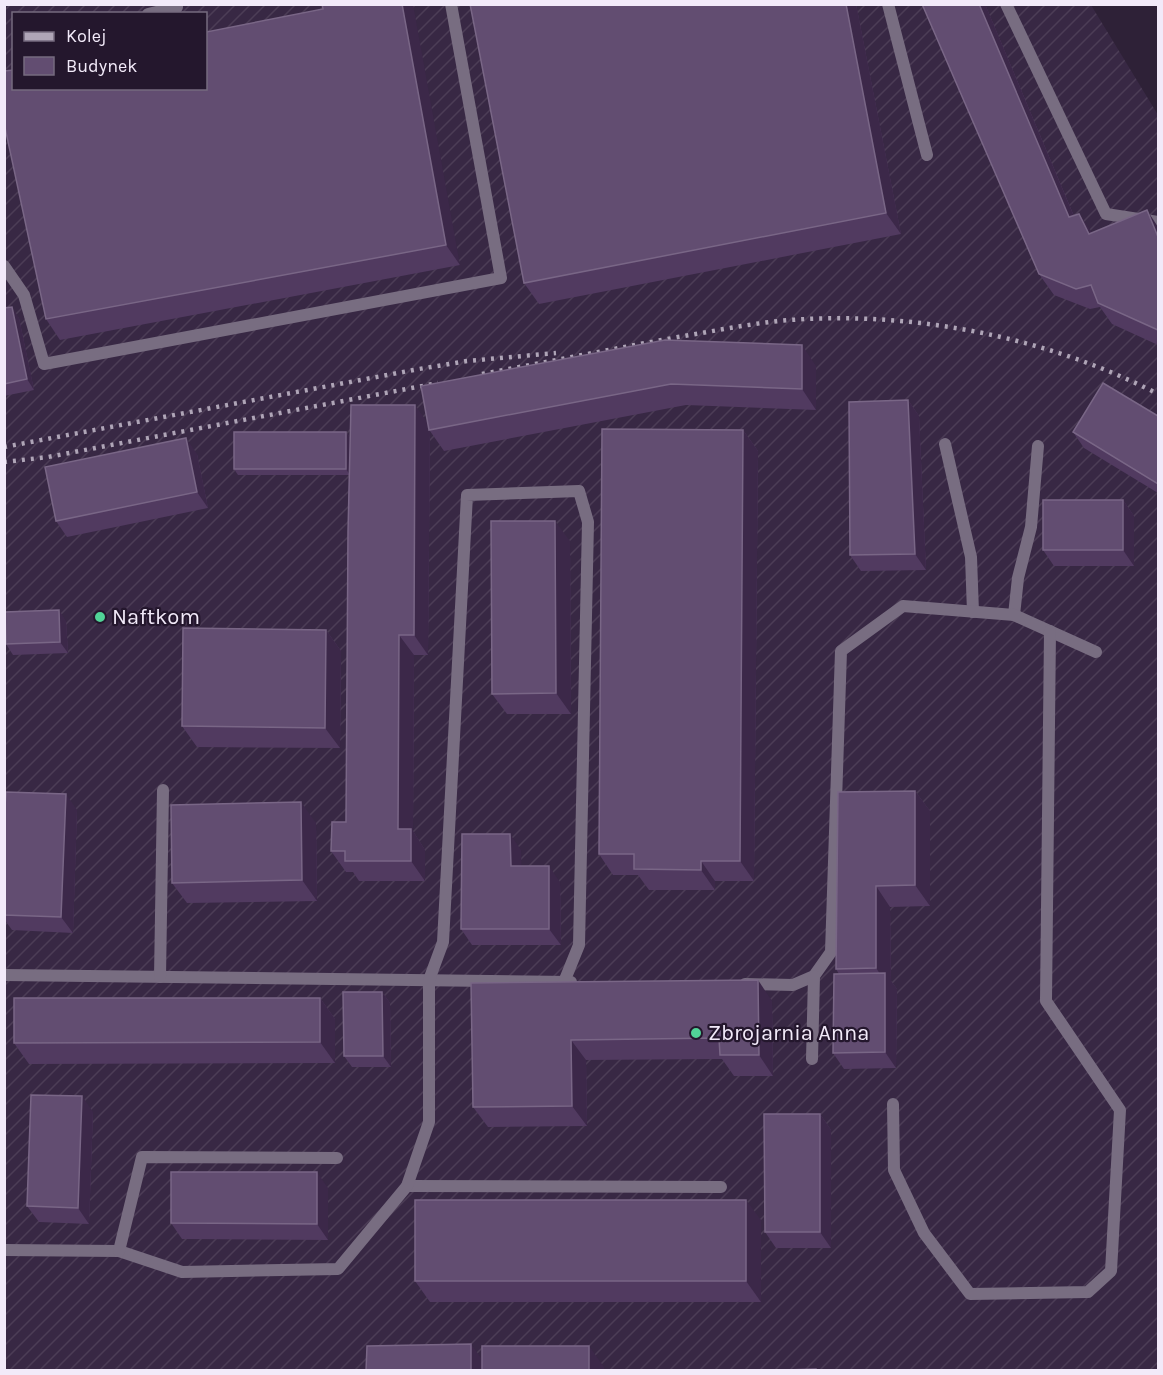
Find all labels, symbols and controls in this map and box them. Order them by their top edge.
legend [12,12,207,90]
text: Kolej [66,25,107,47]
text: Budynek [66,55,137,77]
place label: Naftkom [112,604,200,630]
marker: Naftkom [93,610,107,624]
place label: Zbrojarnia Anna [708,1020,869,1046]
marker: Zbrojarnia Anna [689,1026,703,1040]

